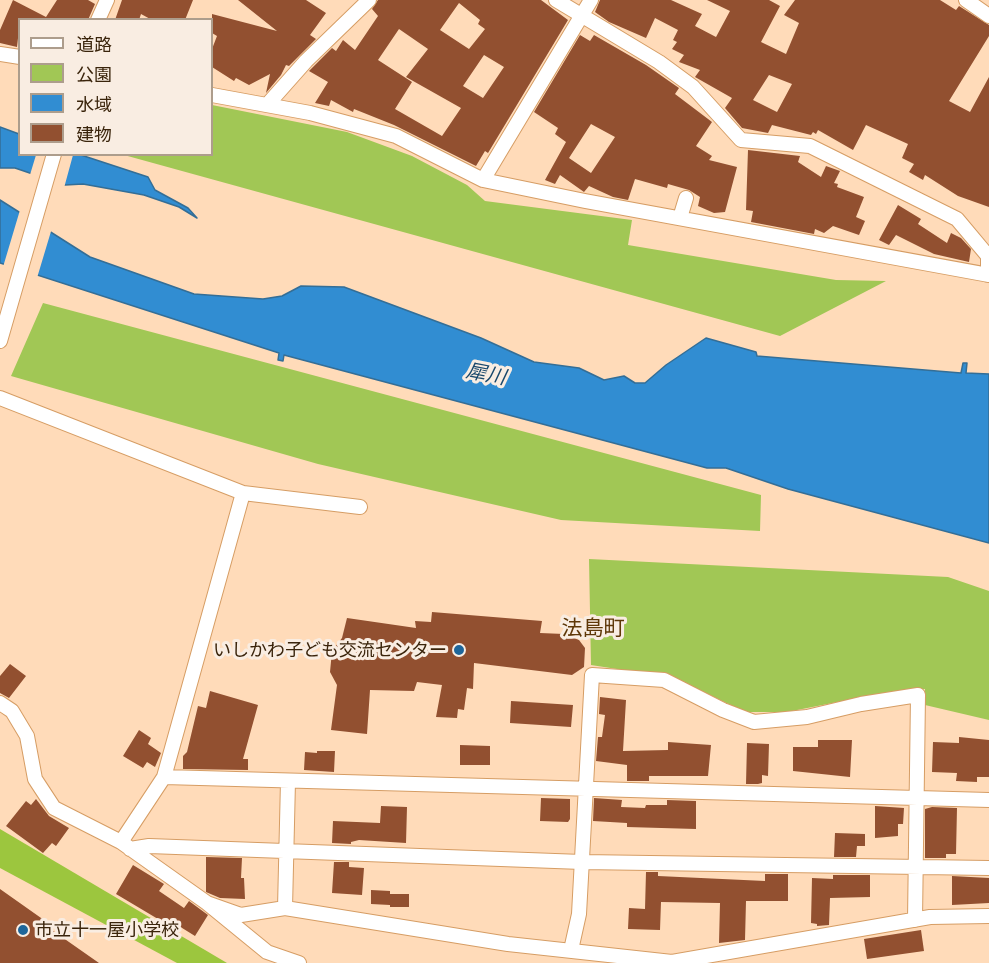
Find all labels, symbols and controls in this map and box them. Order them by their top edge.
legend [18,18,213,156]
text: 道路 [76,33,112,55]
text: 公園 [76,63,112,85]
text: 水域 [76,93,112,115]
text: 建物 [76,123,112,145]
water label: 犀川 [464,358,508,390]
district label: 法島町 [562,615,624,641]
place label: いしかわ子ども交流センター [213,639,447,661]
marker: いしかわ子ども交流センター [452,643,466,657]
place label: 市立十一屋小学校 [35,919,179,941]
marker: 市立十一屋小学校 [16,923,30,937]

